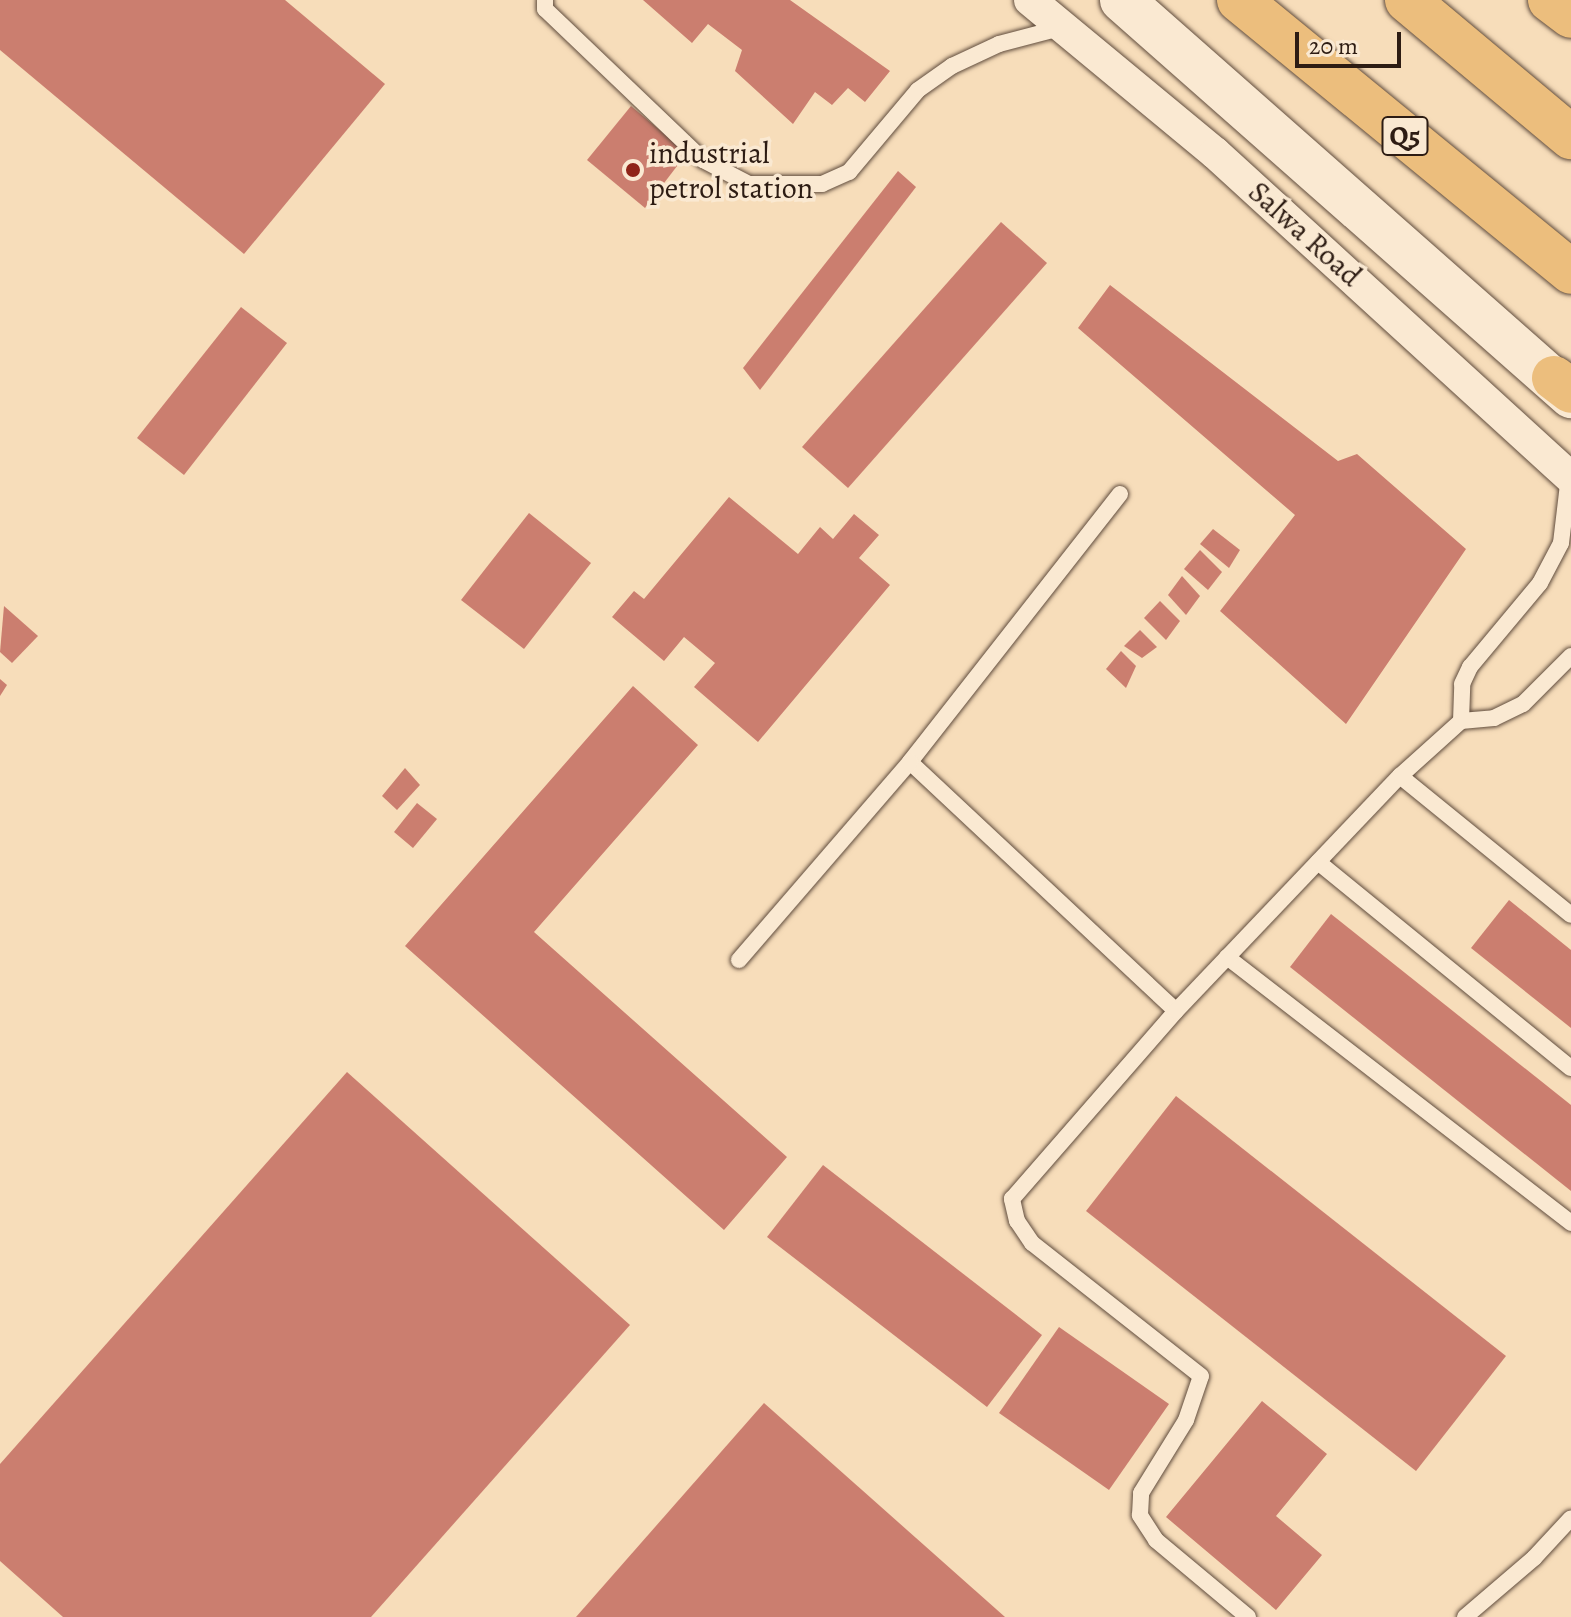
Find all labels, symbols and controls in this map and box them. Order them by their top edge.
scale bar [1299,16,1405,66]
text: 20 m [1309,30,1358,62]
road number: Q5 [1381,112,1429,160]
place label: industrial petrol station [649,135,813,206]
marker: industrial petrol station [624,161,642,179]
street label: Salwa Road [1241,174,1369,294]

